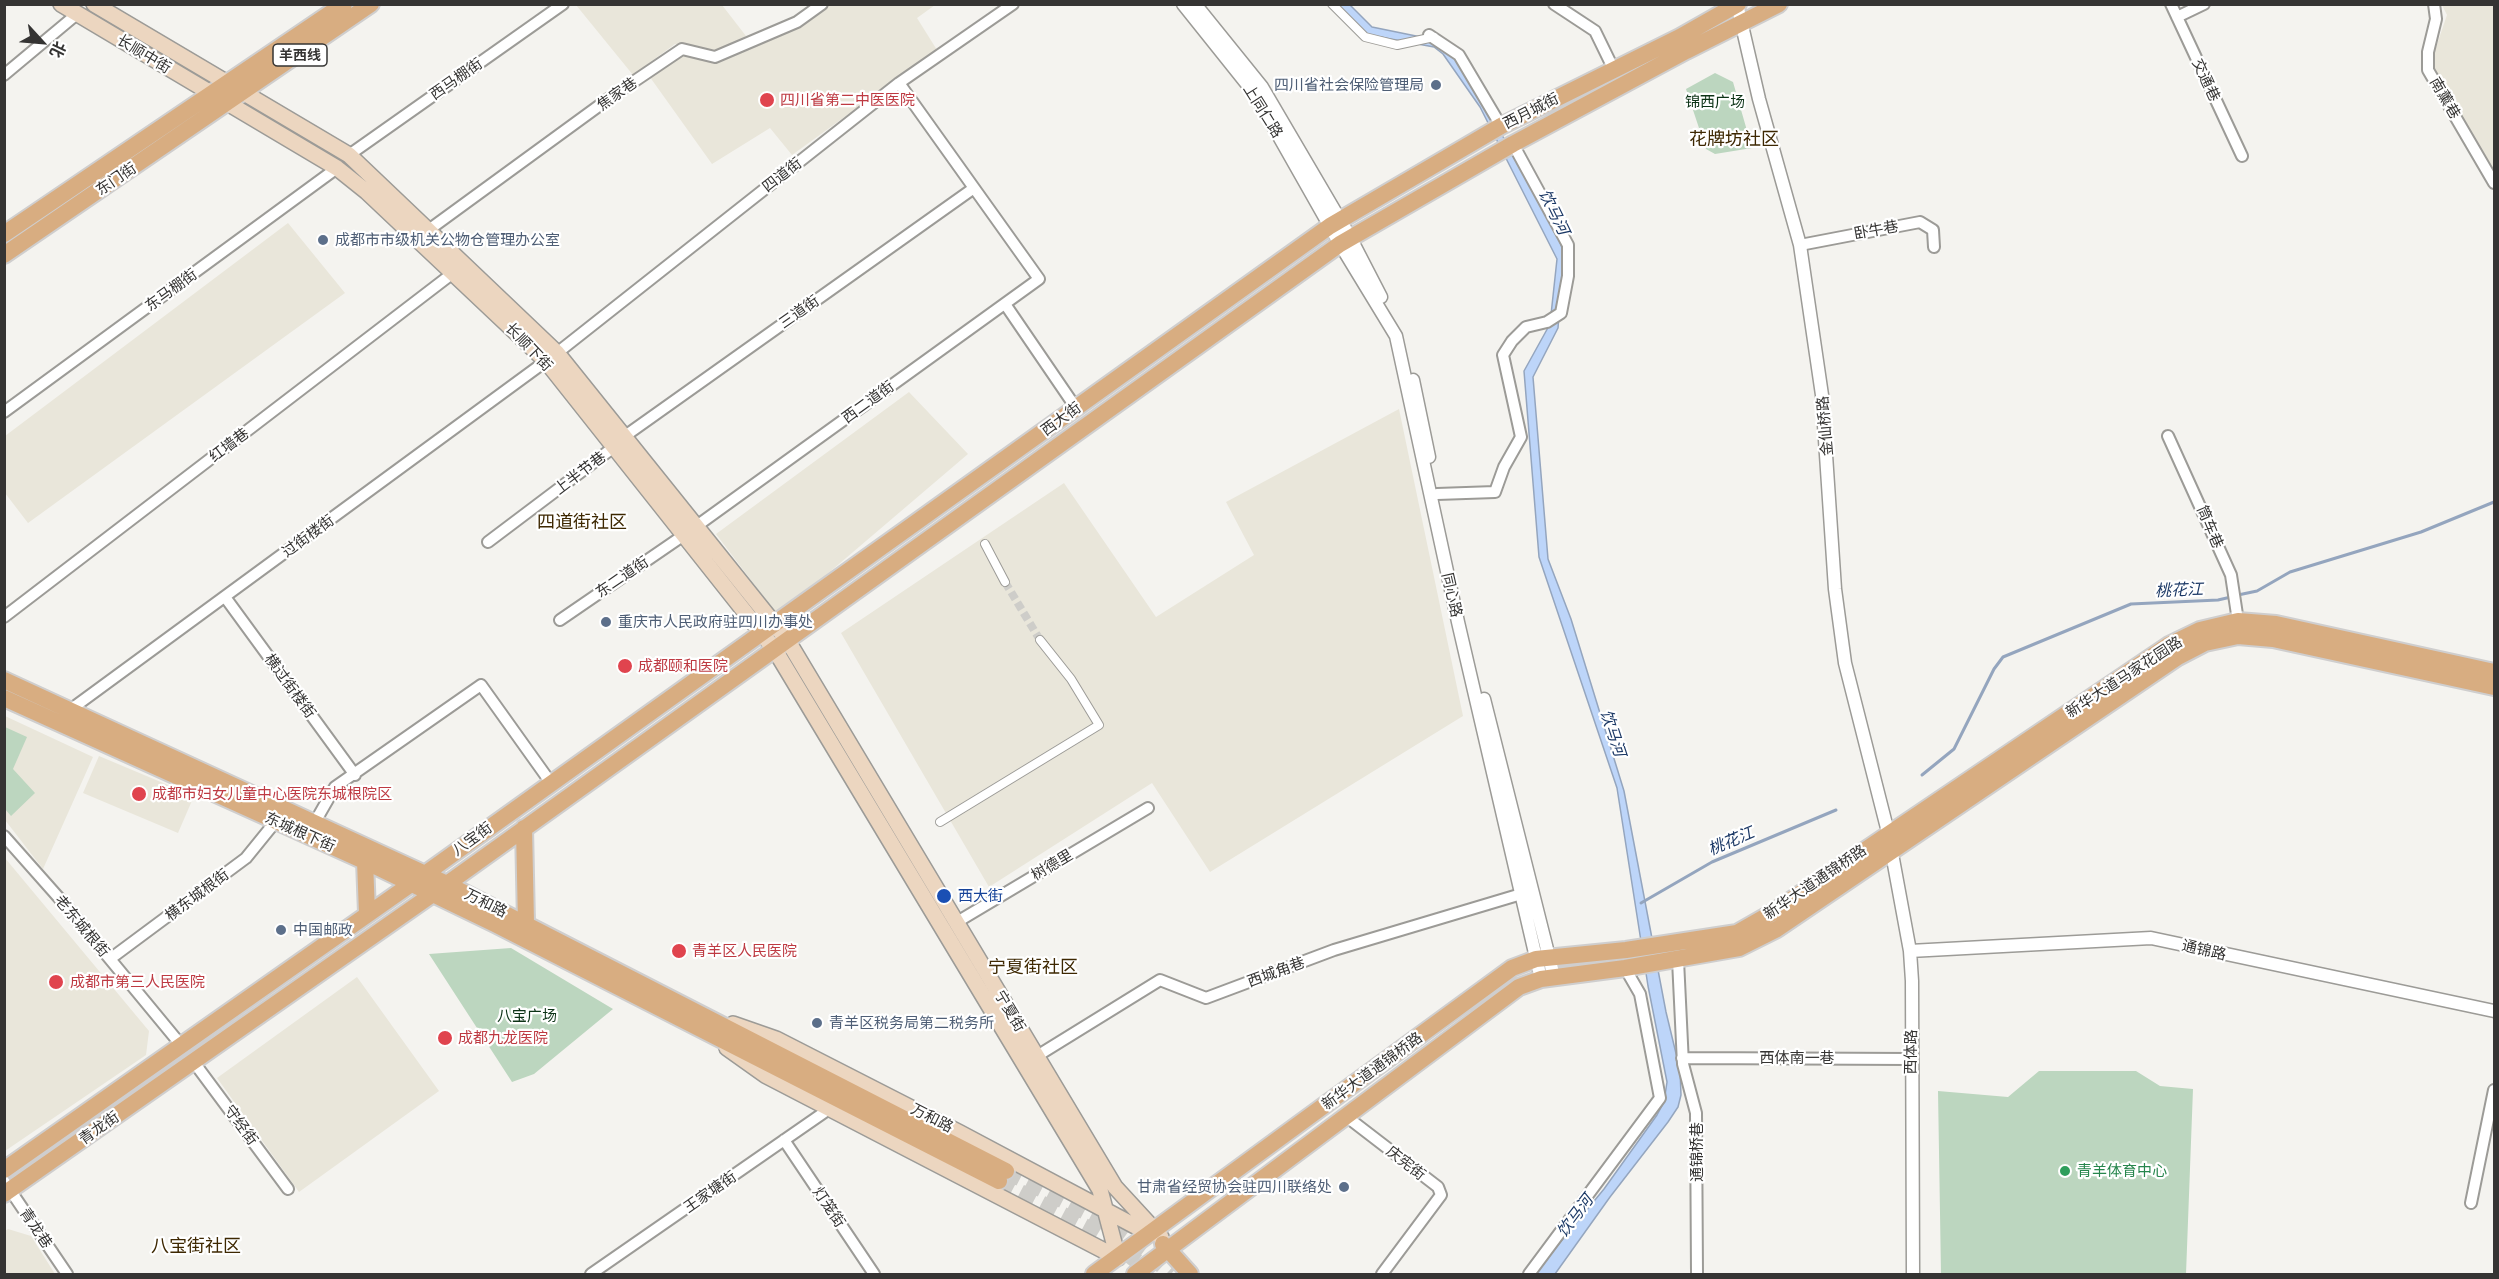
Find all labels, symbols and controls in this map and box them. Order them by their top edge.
north arrow [12,12,72,72]
street label: 长顺中街 [114,31,174,77]
text: 北 [47,39,70,61]
road number: 羊西线 [273,44,327,66]
street label: 西马棚街 [426,54,486,104]
street label: 交通巷 [2188,56,2224,104]
street label: 焦家巷 [593,74,641,114]
street label: 南薰巷 [2426,74,2464,122]
place label: 四川省社会保险管理局 [1274,76,1424,94]
marker: 四川省社会保险管理局 [1429,78,1443,92]
street label: 上同仁路 [1239,81,1287,141]
street label: 西月城街 [1500,89,1562,133]
marker: 四川省第二中医医院 [758,91,776,109]
place label: 四川省第二中医医院 [780,91,915,109]
park label: 锦西广场 [1685,93,1745,111]
district label: 花牌坊社区 [1689,128,1779,150]
street label: 四道街 [759,154,805,196]
street label: 东门街 [92,159,140,199]
water label: 饮马河 [1535,186,1573,238]
street label: 卧牛巷 [1852,217,1900,243]
place label: 成都市市级机关公物仓管理办公室 [335,231,560,249]
marker: 成都市市级机关公物仓管理办公室 [316,233,330,247]
street label: 东马棚街 [141,265,201,315]
street label: 三道街 [775,292,823,332]
street label: 长顺下街 [502,319,556,375]
street label: 西二道街 [838,377,898,427]
street label: 金仙桥路 [1813,395,1837,457]
street label: 西大街 [1038,398,1084,440]
street label: 红墙巷 [206,424,252,466]
street label: 上半节巷 [551,448,609,498]
street label: 筒车巷 [2193,503,2227,551]
street label: 过街楼街 [278,511,338,561]
district label: 四道街社区 [537,511,627,533]
street label: 东二道街 [592,553,652,601]
street label: 同心路 [1438,571,1466,619]
water label: 桃花江 [2155,580,2203,600]
place label: 重庆市人民政府驻四川办事处 [618,613,813,631]
marker: 重庆市人民政府驻四川办事处 [599,615,613,629]
street label: 新华大道马家花园路 [2062,633,2186,721]
street label: 横过街楼街 [261,650,319,722]
marker: 成都颐和医院 [616,657,634,675]
place label: 成都颐和医院 [638,657,728,675]
water label: 饮马河 [1596,707,1630,759]
marker: 成都市妇女儿童中心医院东城根院区 [130,785,148,803]
place label: 成都市妇女儿童中心医院东城根院区 [152,785,392,803]
street label: 东城根下街 [262,809,338,855]
street label: 八宝街 [449,818,495,860]
water label: 桃花江 [1705,823,1757,859]
street label: 新华大道通锦桥路 [1760,841,1870,923]
street label: 树德里 [1028,846,1076,884]
street label: 横东城根街 [162,865,232,925]
street label: 万和路 [462,885,510,921]
marker: 西大街 [935,887,953,905]
place label: 西大街 [958,887,1003,905]
street label: 老东城根街 [51,891,113,961]
place label: 中国邮政 [293,921,353,939]
marker: 中国邮政 [274,923,288,937]
street label: 通锦路 [2180,936,2228,964]
marker: 青羊区人民医院 [670,942,688,960]
place label: 青羊区人民医院 [692,942,797,960]
street label: 西城角巷 [1245,953,1307,991]
district label: 宁夏街社区 [988,956,1078,978]
marker: 成都市第三人民医院 [47,973,65,991]
place label: 成都市第三人民医院 [70,973,205,991]
street label: 宁夏街 [991,987,1029,1035]
park label: 八宝广场 [497,1007,557,1025]
place label: 青羊区税务局第二税务所 [829,1014,994,1032]
marker: 青羊区税务局第二税务所 [810,1016,824,1030]
street label: 新华大道通锦桥路 [1318,1028,1426,1114]
marker: 成都九龙医院 [436,1029,454,1047]
place label: 成都九龙医院 [458,1029,548,1047]
street label: 西体路 [1902,1029,1920,1075]
street label: 西体南一巷 [1760,1049,1834,1067]
street label: 万和路 [908,1100,956,1136]
street label: 守经街 [220,1102,262,1148]
street label: 青龙街 [75,1108,123,1148]
street label: 通锦桥巷 [1688,1122,1706,1182]
street label: 庆宪街 [1383,1142,1429,1184]
place label: 青羊体育中心 [2077,1162,2167,1180]
marker: 青羊体育中心 [2058,1164,2072,1178]
street label: 王家塘街 [680,1167,740,1217]
place label: 甘肃省经贸协会驻四川联络处 [1137,1178,1332,1196]
marker: 甘肃省经贸协会驻四川联络处 [1337,1180,1351,1194]
street label: 灯笼街 [809,1183,849,1231]
water label: 饮马河 [1553,1191,1597,1241]
street label: 青龙巷 [16,1204,56,1252]
district label: 八宝街社区 [151,1235,241,1257]

